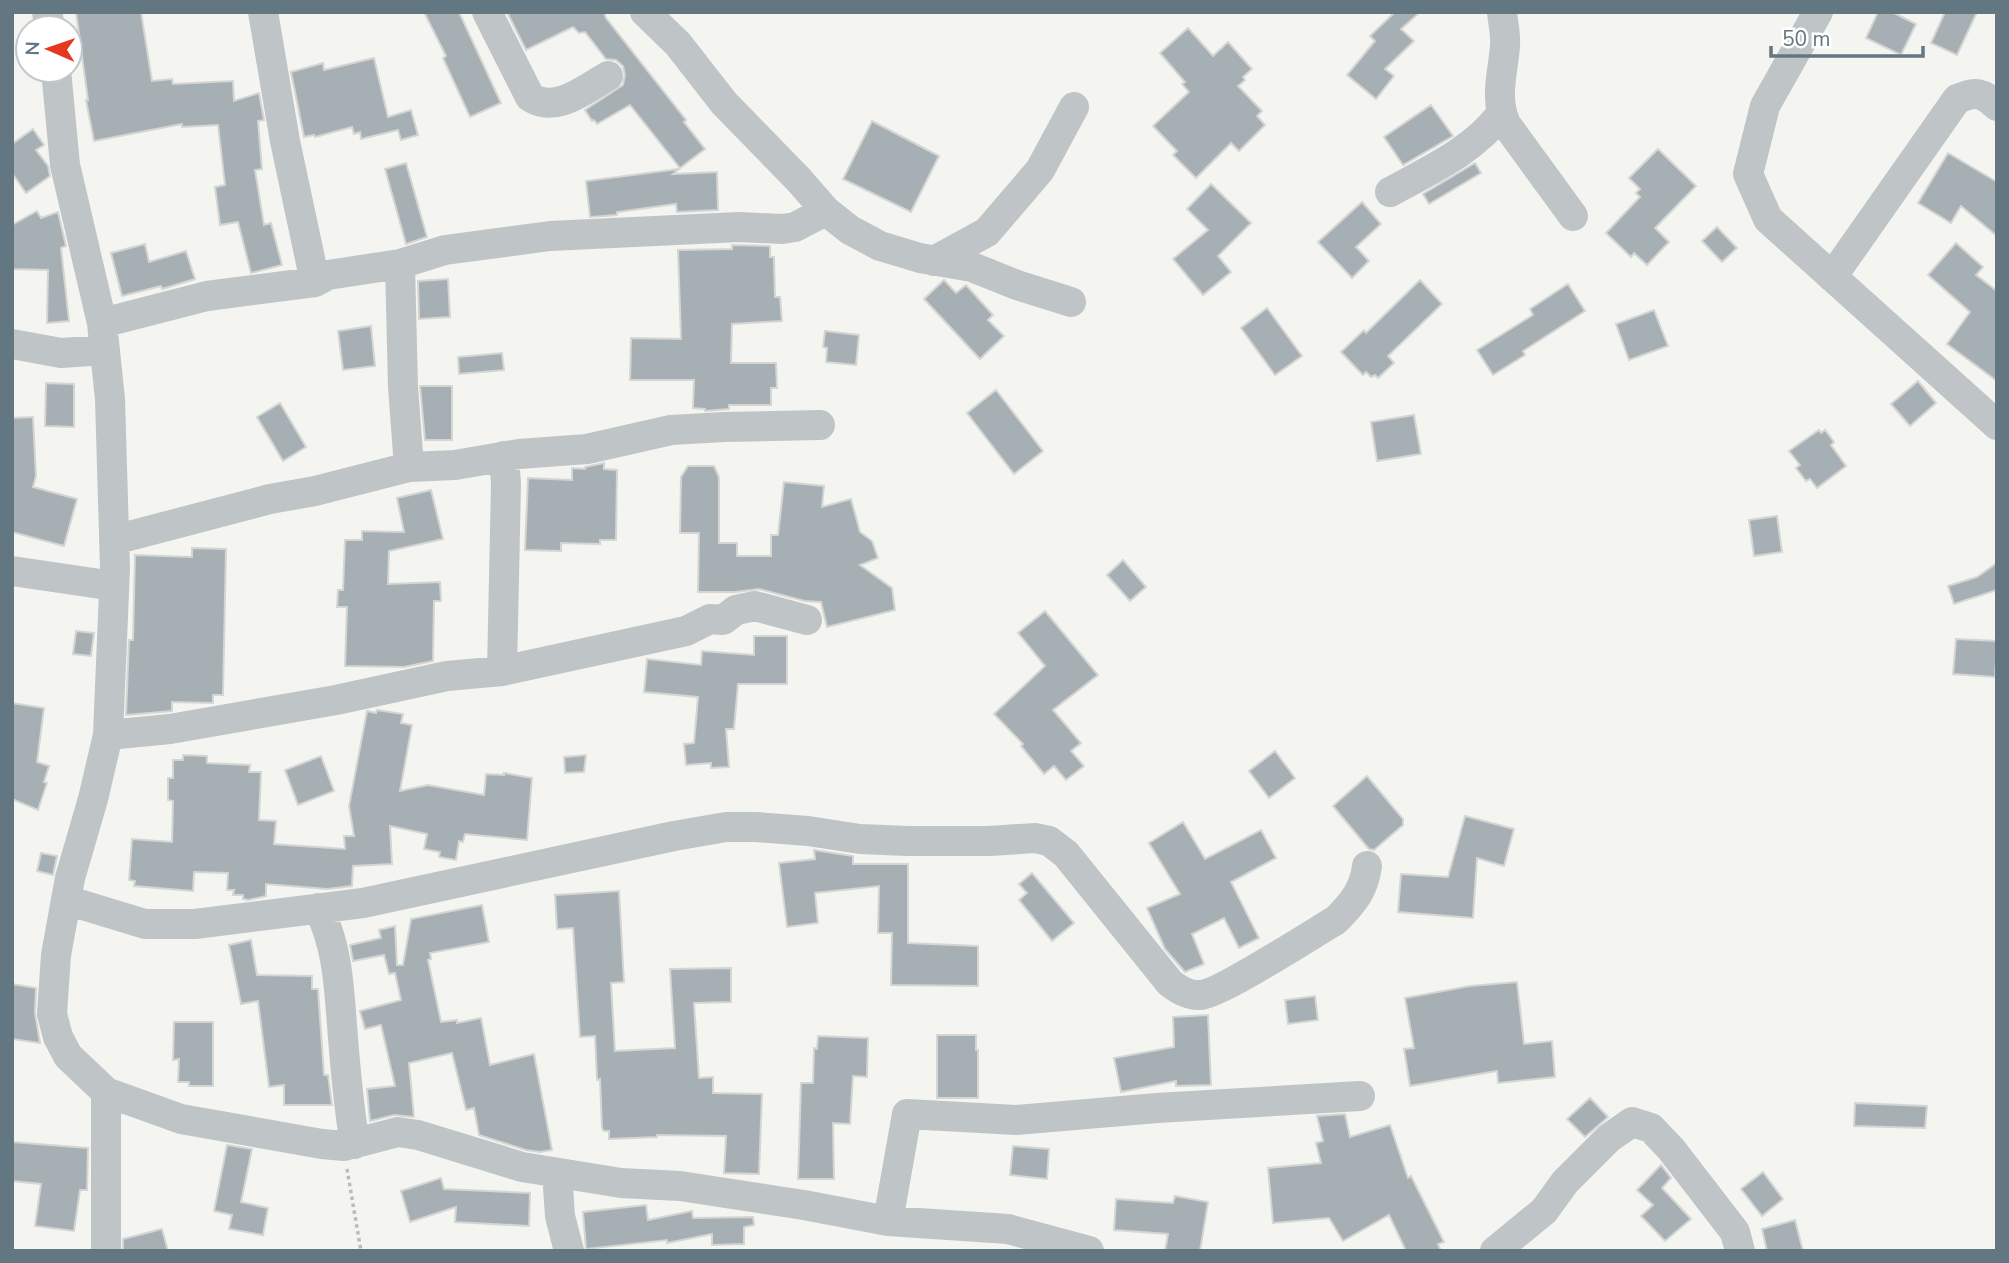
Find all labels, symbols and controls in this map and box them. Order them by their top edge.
north arrow [14,14,84,84]
scale bar [1771,14,1923,58]
text: 50 m [1782,25,1831,53]
text: N [20,41,46,56]

